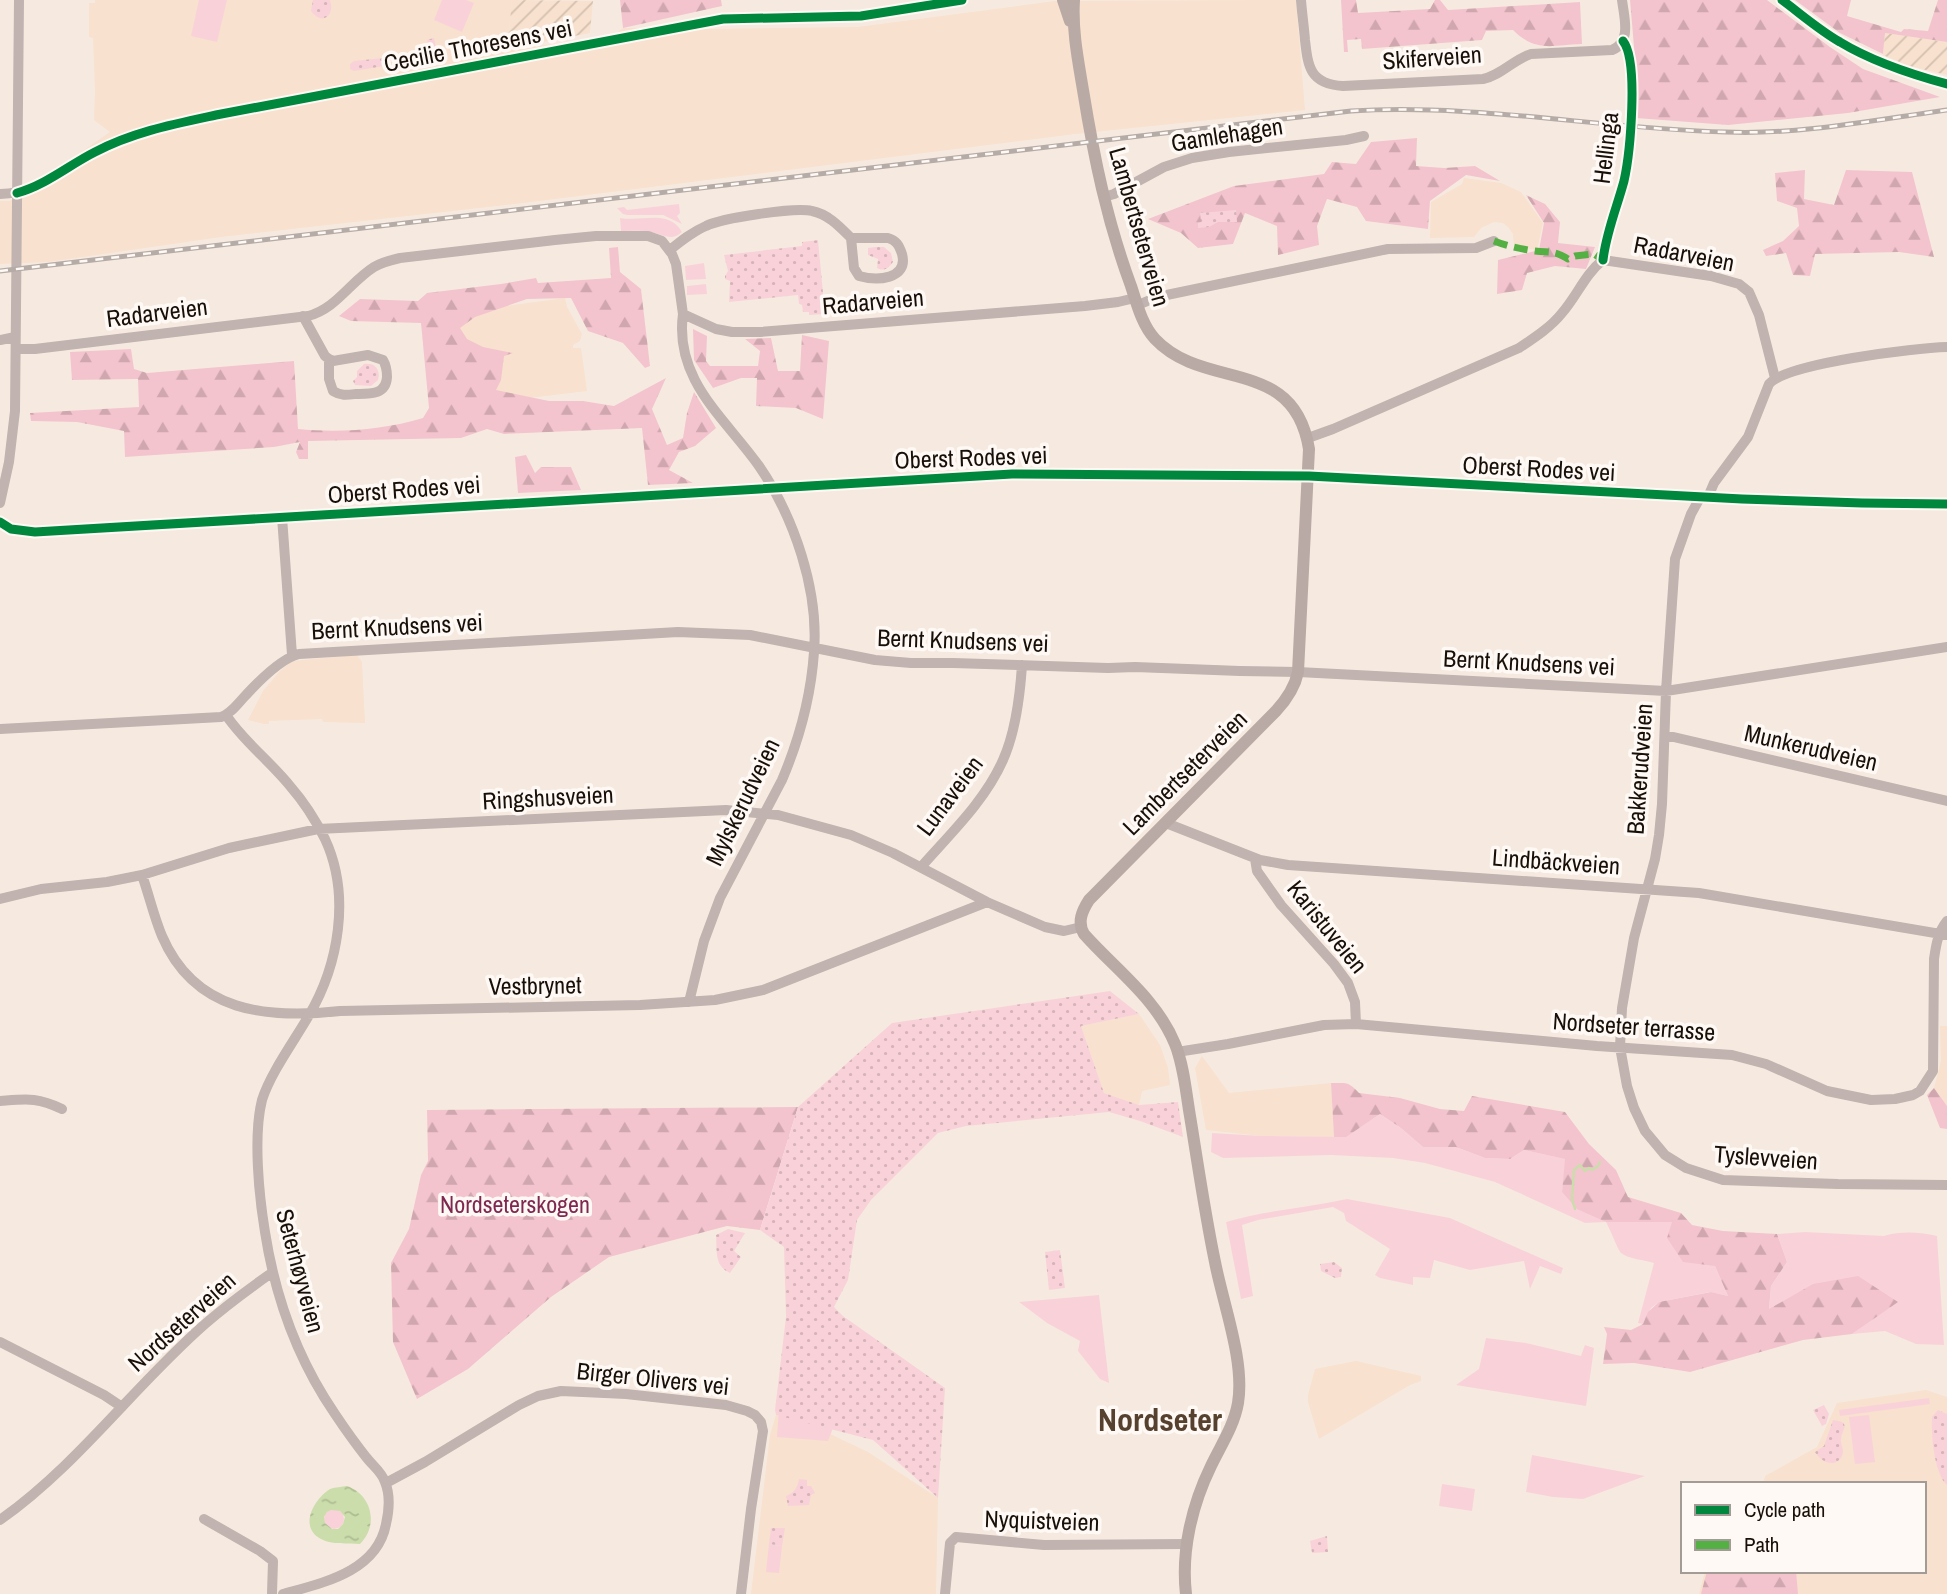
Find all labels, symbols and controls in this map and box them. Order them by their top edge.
street label: Cecilie Thoresens vei [381,11,575,79]
street label: Skiferveien [1381,38,1483,76]
street label: Gamlehagen [1169,109,1285,159]
street label: Hellinga [1585,110,1625,186]
street label: Lambertseterveien [1102,143,1178,310]
street label: Radarveien [1631,228,1737,278]
street label: Radarveien [821,281,925,321]
street label: Radarveien [104,290,209,334]
street label: Oberst Rodes vei [894,438,1048,476]
street label: Oberst Rodes vei [1462,448,1616,488]
street label: Oberst Rodes vei [326,468,481,510]
street label: Bernt Knudsens vei [310,606,484,646]
street label: Bernt Knudsens vei [877,621,1049,659]
street label: Bernt Knudsens vei [1442,642,1616,682]
street label: Bakkerudveien [1618,702,1660,836]
street label: Lambertseterveien [1115,703,1254,842]
street label: Munkerudveien [1742,716,1881,778]
street label: Mylskerudveien [698,733,787,871]
street label: Lunaveien [909,749,990,842]
street label: Ringshusveien [482,778,614,816]
street label: Lindbäckveien [1491,841,1621,881]
street label: Karistuveien [1281,873,1375,979]
street label: Vestbrynet [488,968,582,1002]
street label: Nordseter terrasse [1552,1004,1716,1048]
street label: Tyslevveien [1713,1137,1819,1177]
park label: Nordseterskogen [440,1188,590,1220]
street label: Seterhøyveien [269,1205,333,1336]
street label: Nordseterveien [121,1264,242,1378]
street label: Birger Olivers vei [575,1354,731,1402]
district label: Nordseter [1098,1398,1223,1441]
legend [1681,1482,1926,1573]
text: Cycle path [1744,1495,1825,1524]
street label: Nyquistveien [984,1502,1100,1538]
text: Path [1744,1530,1779,1559]

